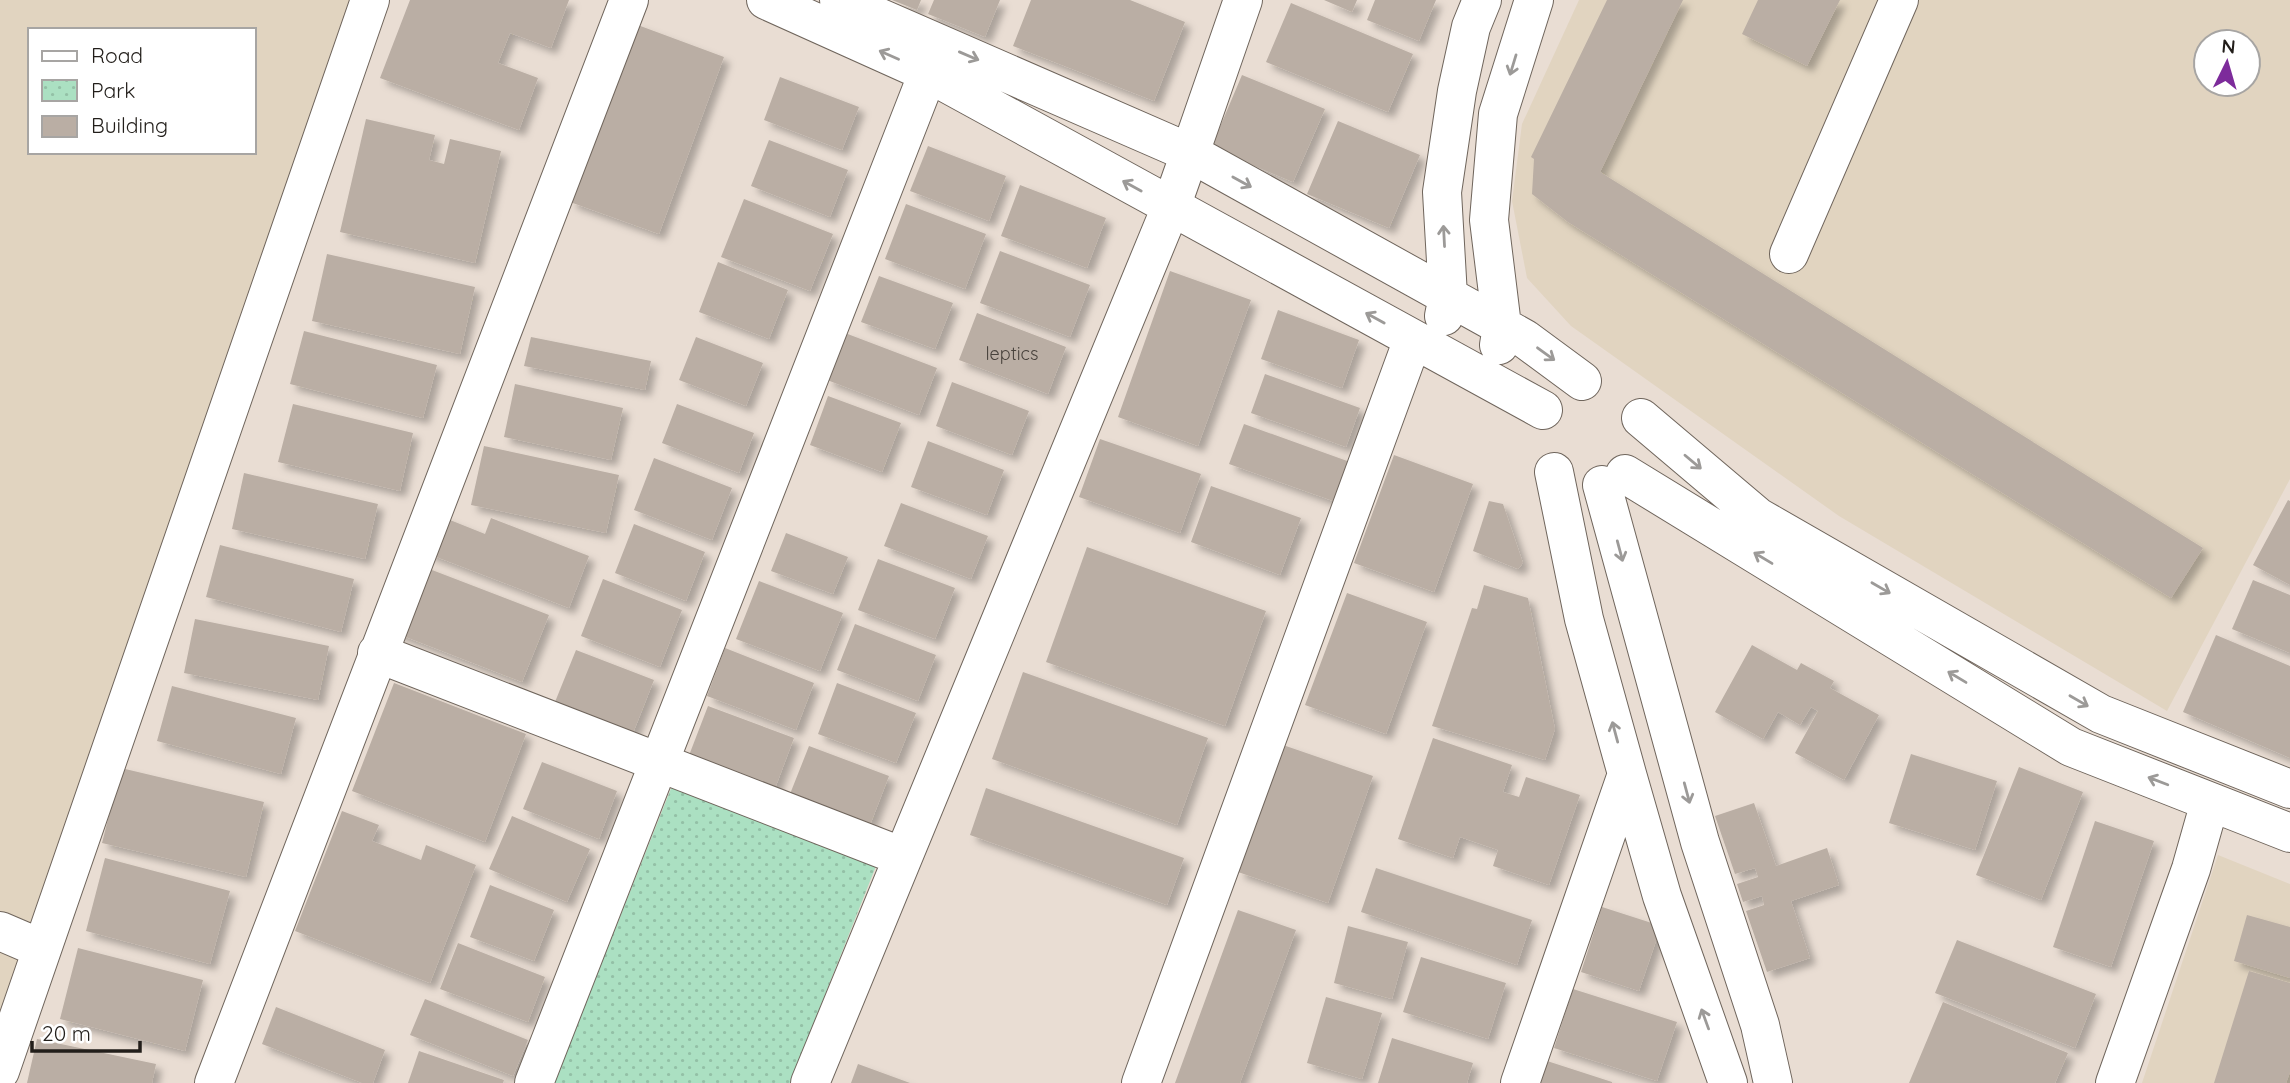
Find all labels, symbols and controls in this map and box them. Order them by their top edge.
legend [28,28,256,154]
north arrow [2192,28,2262,98]
text: N [2220,34,2236,59]
text: Road [91,42,143,68]
one-way arrow [879,48,900,61]
one-way arrow [957,51,979,64]
one-way arrow [1506,54,1519,76]
text: Park [91,77,135,103]
text: Building [91,112,168,138]
one-way arrow [1231,176,1252,189]
one-way arrow [1123,179,1143,193]
one-way arrow [1438,225,1451,248]
one-way arrow [1365,311,1386,325]
house number: leptics [986,342,1038,365]
one-way arrow [1536,347,1555,362]
one-way arrow [1684,454,1702,470]
one-way arrow [1614,539,1627,561]
one-way arrow [1753,551,1773,565]
one-way arrow [1871,581,1891,595]
one-way arrow [1947,670,1967,684]
one-way arrow [2068,694,2088,708]
one-way arrow [1608,721,1621,744]
one-way arrow [2148,774,2169,787]
one-way arrow [1681,782,1694,804]
one-way arrow [1698,1008,1711,1030]
scale bar [32,1010,140,1054]
text: 20 m [42,1020,91,1046]

